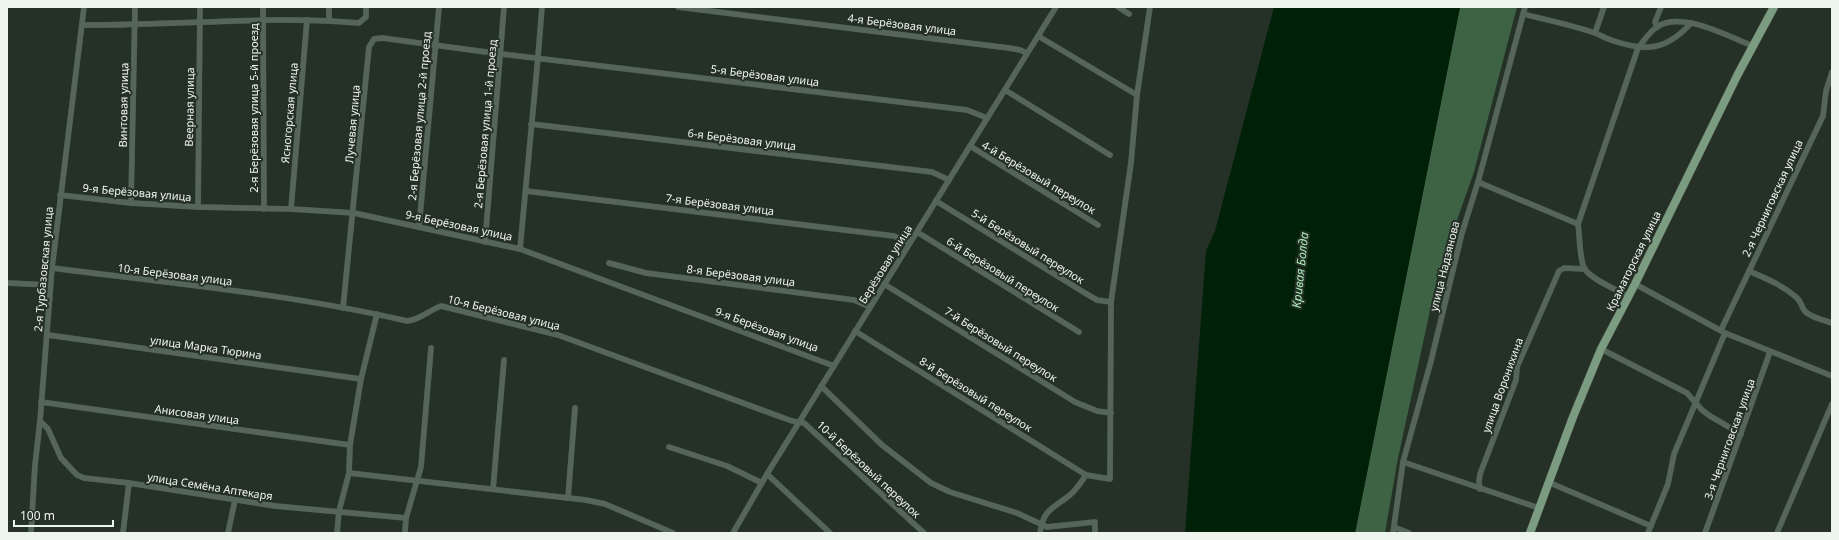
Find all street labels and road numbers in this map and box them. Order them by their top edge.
street label: 4-я Берёзовая улица [847,10,957,38]
street label: 2-я Берёзовая улица 5-й проезд [246,23,261,193]
street label: 2-я Берёзовая улица 2-й проезд [404,31,434,201]
street label: 2-я Берёзовая улица 1-й проезд [470,39,500,209]
street label: 5-я Берёзовая улица [710,61,820,89]
street label: Винтовая улица [115,62,131,148]
street label: Ясногорская улица [277,62,301,164]
street label: Веерная улица [181,67,197,147]
street label: Лучевая улица [341,84,363,164]
street label: 6-я Берёзовая улица [687,125,797,153]
street label: 4-й Берёзовый переулок [979,137,1099,217]
street label: 2-я Черниговская улица [1738,137,1806,259]
street label: 9-я Берёзовая улица [82,180,192,204]
street label: 7-я Берёзовая улица [665,190,775,218]
street label: 5-й Берёзовый переулок [969,205,1087,287]
street label: 2-я Турбазовская улица [30,206,56,332]
street label: 9-я Берёзовая улица [404,206,514,244]
street label: Краматорская улица [1602,208,1664,314]
street label: улица Надзянова [1426,219,1462,313]
street label: Берёзовая улица [855,222,915,306]
street label: 6-й Берёзовый переулок [944,233,1062,315]
street label: 10-я Берёзовая улица [117,260,233,288]
street label: 8-я Берёзовая улица [686,261,796,289]
street label: 10-я Берёзовая улица [446,291,562,333]
street label: 9-я Берёзовая улица [713,303,821,355]
street label: 7-й Берёзовый переулок [942,303,1060,385]
street label: улица Марка Тюрина [149,332,263,362]
street label: улица Воронихина [1478,336,1526,434]
street label: 8-й Берёзовый переулок [917,353,1035,435]
street label: 3-я Черниговская улица [1700,376,1758,502]
street label: Анисовая улица [154,401,240,427]
street label: 10-й Берёзовый переулок [814,417,924,521]
street label: улица Семёна Аптекаря [146,469,274,503]

